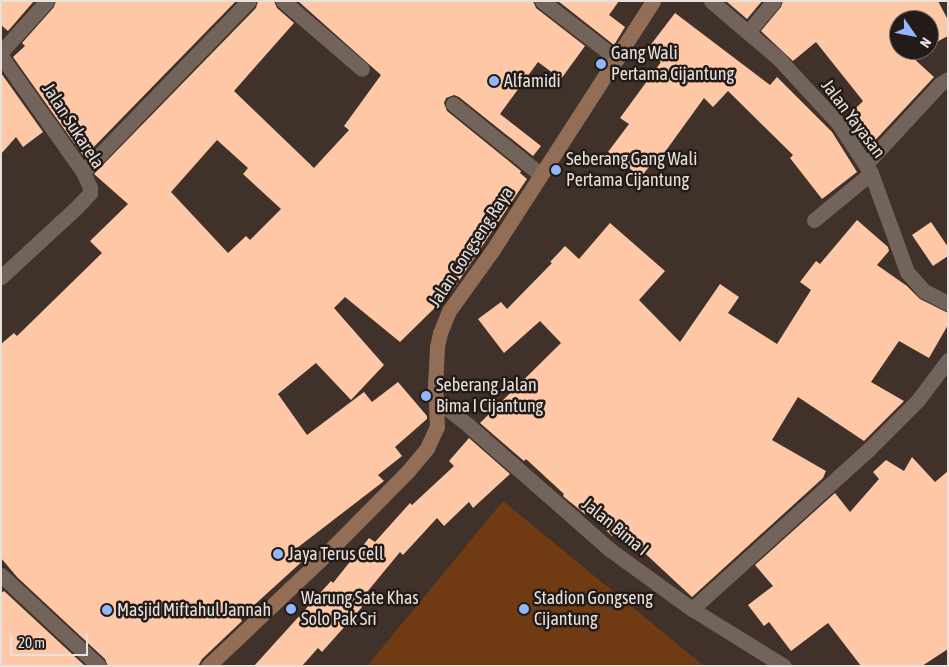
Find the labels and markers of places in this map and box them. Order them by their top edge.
place label: Gang Wali Pertama Cijantung [611,43,734,86]
marker: Gang Wali Pertama Cijantung [595,58,607,70]
place label: Alfamidi [504,70,561,92]
marker: Alfamidi [488,75,500,87]
place label: Seberang Gang Wali Pertama Cijantung [566,149,697,192]
marker: Seberang Gang Wali Pertama Cijantung [550,164,562,176]
place label: Seberang Jalan Bima I Cijantung [436,375,543,418]
marker: Seberang Jalan Bima I Cijantung [420,390,432,402]
place label: Jaya Terus Cell [288,543,384,565]
marker: Jaya Terus Cell [272,548,284,560]
place label: Warung Sate Khas Solo Pak Sri [301,588,419,630]
place label: Stadion Gongseng Cijantung [534,588,653,630]
place label: Masjid Miftahul Jannah [117,599,271,621]
marker: Warung Sate Khas Solo Pak Sri [285,603,297,615]
marker: Stadion Gongseng Cijantung [518,603,530,615]
marker: Masjid Miftahul Jannah [101,604,113,616]

